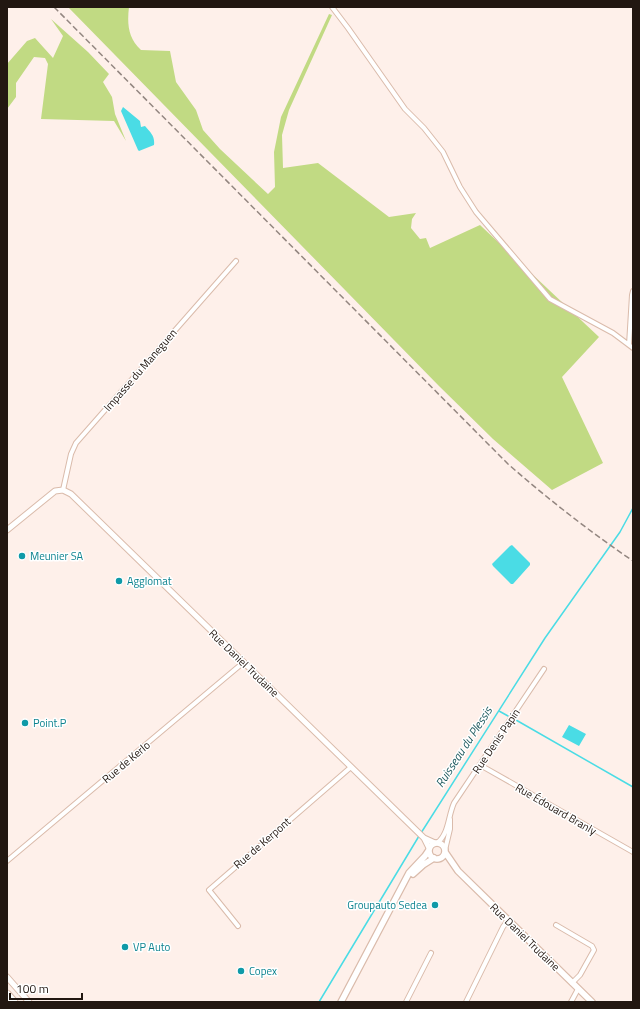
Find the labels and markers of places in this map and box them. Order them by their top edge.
place label: Meunier SA [30,548,84,564]
marker: Meunier SA [17,551,27,561]
place label: Agglomat [127,573,172,589]
marker: Agglomat [114,576,124,586]
place label: Point.P [33,715,67,731]
marker: Point.P [20,718,30,728]
place label: Groupauto Sedea [347,897,427,913]
marker: Groupauto Sedea [430,900,440,910]
place label: VP Auto [133,939,171,955]
marker: VP Auto [120,942,130,952]
place label: Copex [249,963,277,979]
marker: Copex [236,966,246,976]

